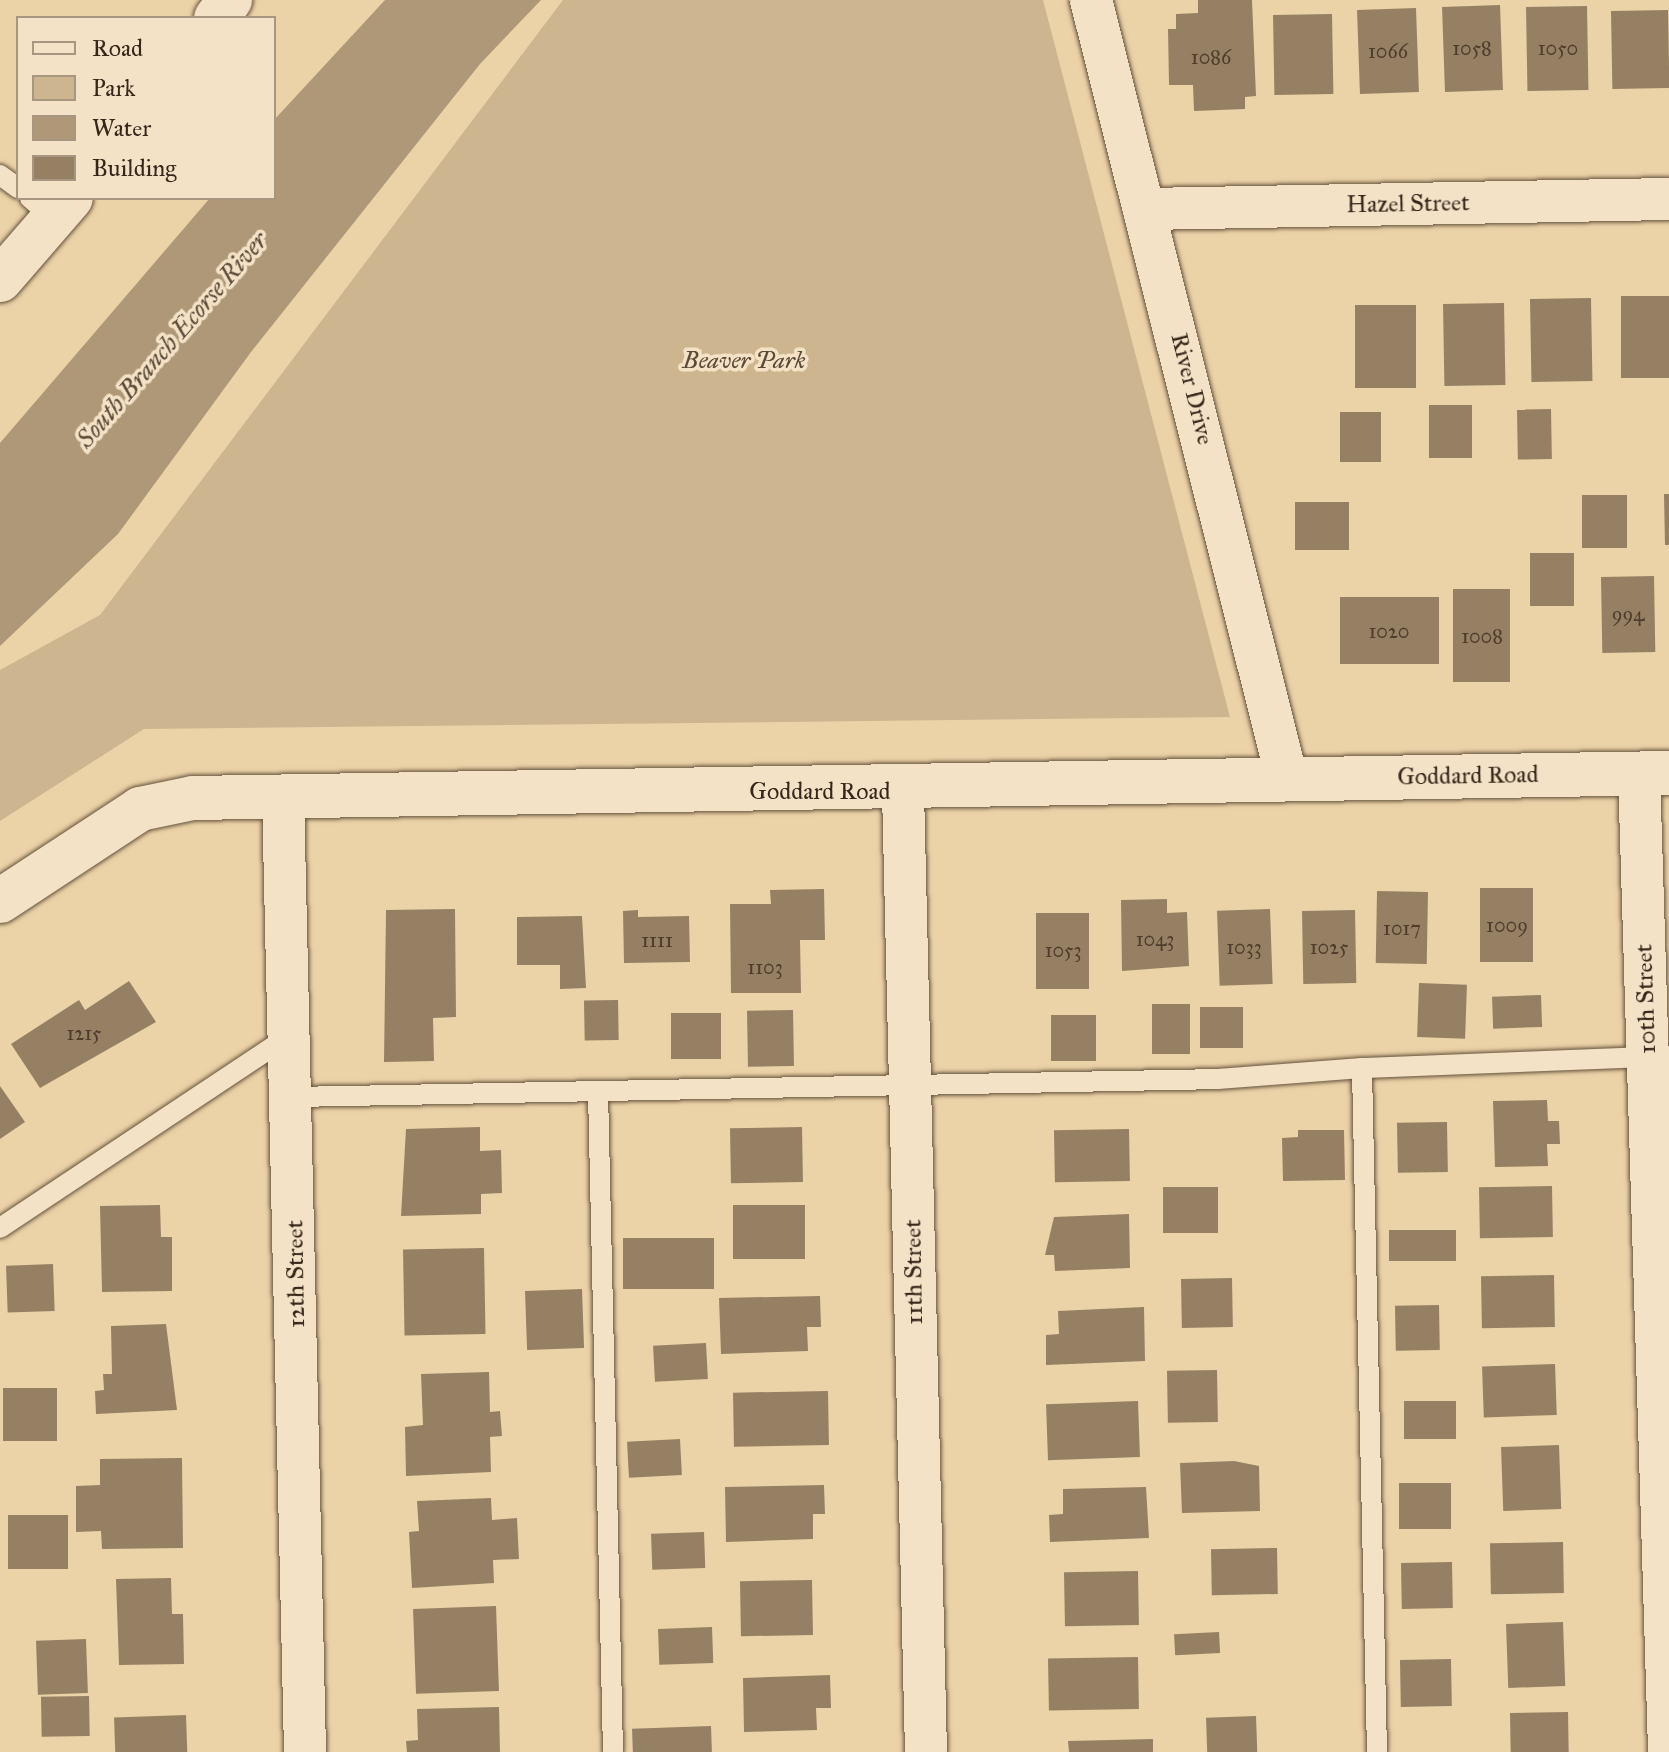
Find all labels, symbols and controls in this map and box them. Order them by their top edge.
legend [16,16,276,200]
text: Road [92,33,143,63]
house number: 1058 [1452,36,1492,60]
house number: 1050 [1538,36,1578,60]
house number: 1066 [1368,39,1408,63]
house number: 1086 [1191,45,1231,69]
text: Park [92,73,135,103]
text: Water [92,113,151,143]
text: Building [92,153,177,183]
street label: Hazel Street [1346,189,1470,219]
water label: South Branch Ecorse River [70,225,274,455]
street label: River Drive [1164,330,1220,448]
park label: Beaver Park [683,347,805,375]
house number: 994 [1612,602,1644,626]
house number: 1020 [1369,619,1409,643]
house number: 1008 [1461,624,1503,648]
street label: Goddard Road [1397,760,1539,792]
street label: Goddard Road [749,778,891,806]
house number: 1009 [1486,913,1528,937]
house number: 1017 [1383,916,1421,940]
house number: 1043 [1136,927,1174,951]
house number: 1111 [641,928,673,952]
house number: 1033 [1226,935,1262,959]
house number: 1025 [1310,935,1348,959]
house number: 1053 [1045,938,1081,962]
street label: 10th Street [1630,944,1662,1054]
house number: 1103 [747,955,783,979]
house number: 1215 [67,1021,101,1045]
street label: 11th Street [899,1219,929,1325]
street label: 12th Street [281,1220,311,1328]

